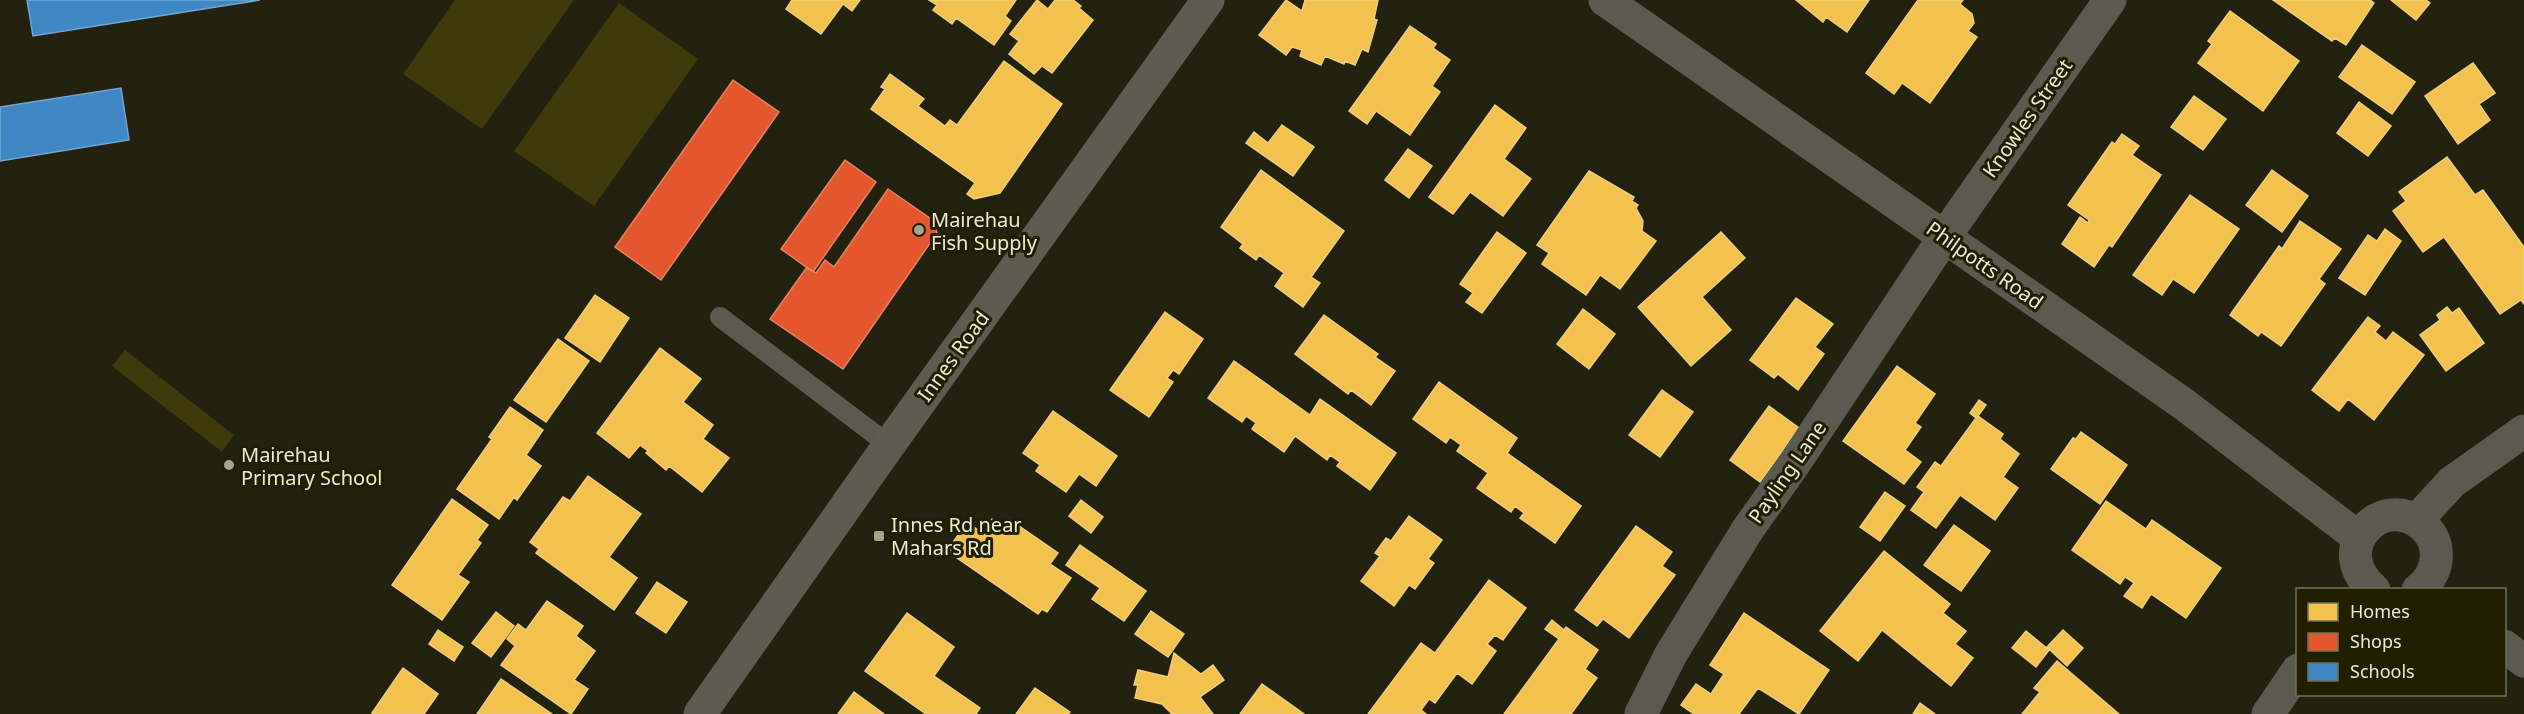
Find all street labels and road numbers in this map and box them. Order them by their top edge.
street label: Knowles Street [1976,53,2078,183]
street label: Philpotts Road [1921,215,2049,315]
street label: Innes Road [911,305,995,407]
street label: Payling Lane [1742,415,1832,529]

